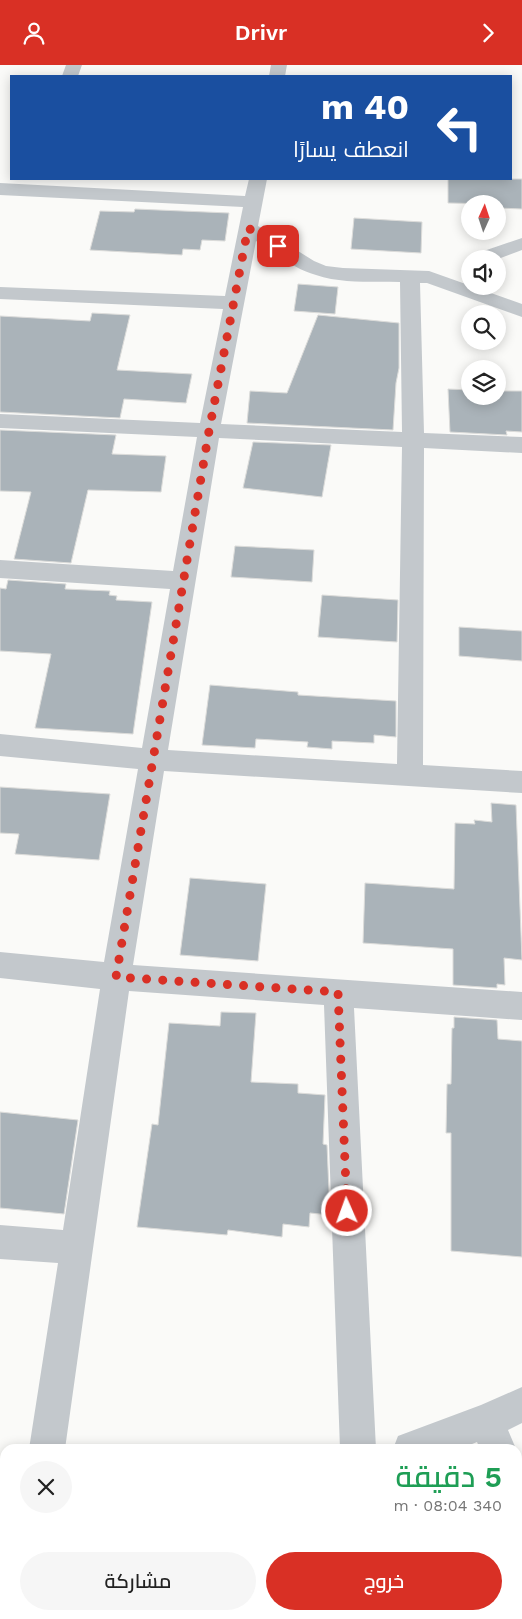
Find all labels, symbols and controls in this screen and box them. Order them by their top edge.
icon: person [20,19,48,47]
icon: forward [474,19,502,47]
text: Drivr [235,20,287,45]
text: 40 m [321,86,409,128]
icon: left [427,95,492,160]
text: انعطف يسارًا [293,137,409,162]
north arrow [461,195,506,240]
map controls [461,195,506,405]
pin [257,225,299,267]
icon: arrive [264,232,292,260]
button: sound [461,250,506,295]
button: search [461,305,506,350]
button: layers [461,360,506,405]
position arrow [320,1184,372,1236]
text: 5 دقيقة [395,1459,502,1494]
button: close [20,1461,72,1513]
text: 340 m · 08:04 [393,1496,502,1515]
button: مشاركة [20,1552,256,1610]
button: خروج [266,1552,502,1610]

